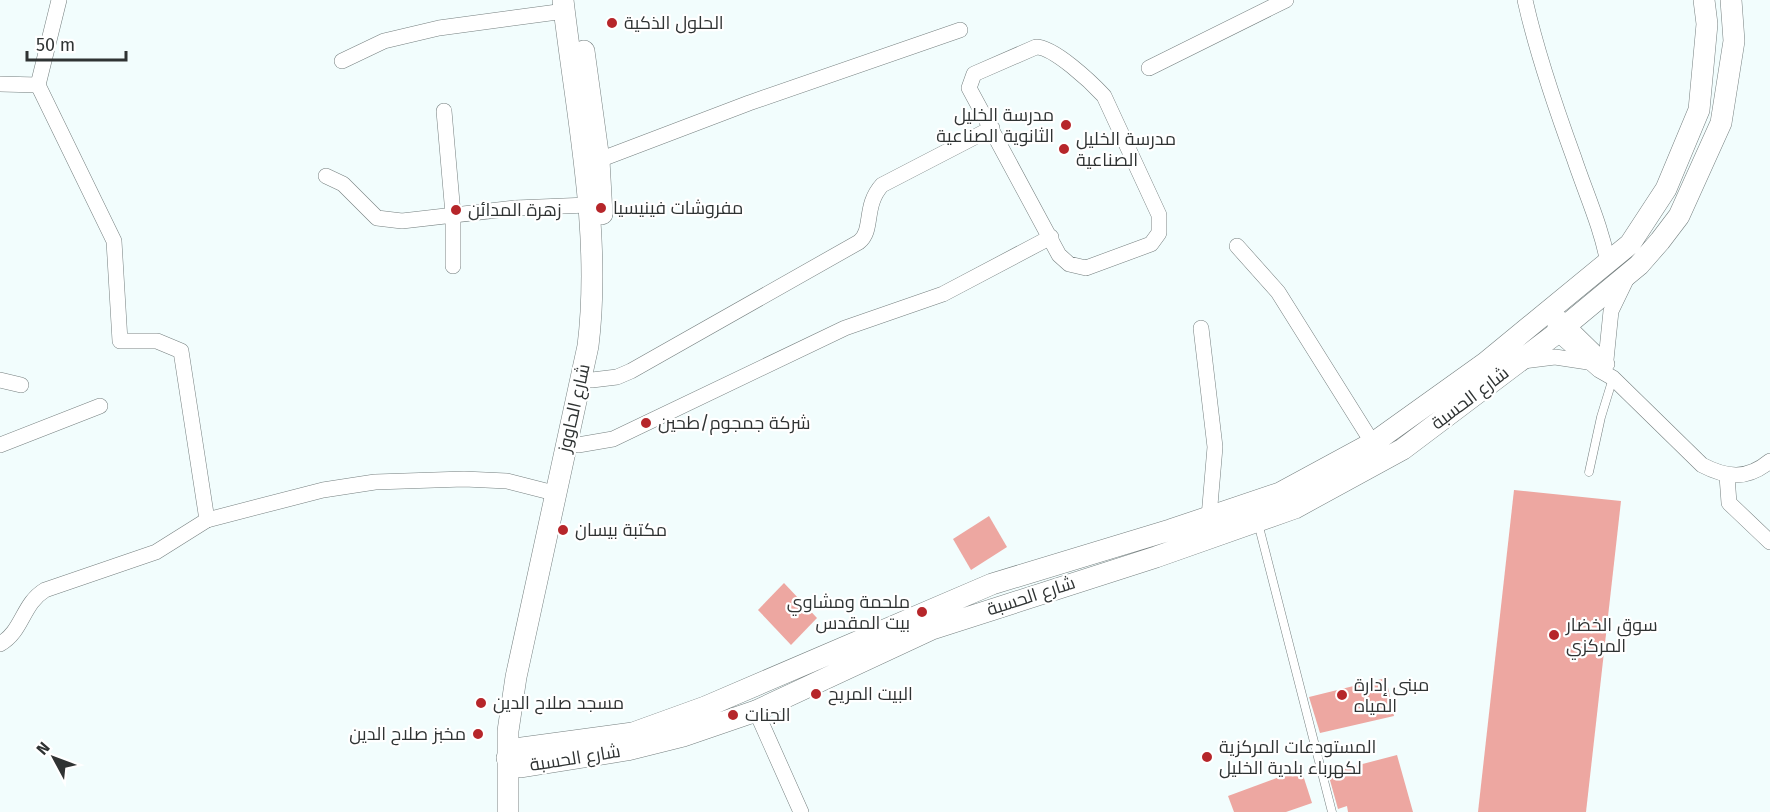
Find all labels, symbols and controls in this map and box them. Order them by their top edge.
place label: الحلول الذكية [624,12,724,34]
marker: الحلول الذكية [605,16,619,30]
scale bar [27,24,126,62]
text: 50 m [36,34,75,56]
place label: مدرسة الخليل الثانوية الصناعية [936,104,1054,147]
marker: مدرسة الخليل الثانوية الصناعية [1059,118,1073,132]
place label: مدرسة الخليل الصناعية [1076,128,1176,171]
marker: مدرسة الخليل الصناعية [1057,142,1071,156]
place label: مفروشات فينيسيا [613,197,743,219]
place label: زهرة المدائن [468,199,562,221]
marker: مفروشات فينيسيا [594,201,608,215]
marker: زهرة المدائن [449,203,463,217]
street label: شارع الحاووز [553,362,596,455]
street label: شارع الحسبة [1427,362,1514,435]
place label: شركة جمجوم/طحين [658,412,811,435]
marker: شركة جمجوم/طحين [639,416,653,430]
place label: مكتبة بيسان [575,519,667,541]
marker: مكتبة بيسان [556,523,570,537]
street label: شارع الحسبة [984,571,1078,622]
place label: ملحمة ومشاوي بيت المقدس [787,591,910,634]
marker: ملحمة ومشاوي بيت المقدس [915,605,929,619]
place label: سوق الخضار المركزي [1565,614,1658,660]
marker: سوق الخضار المركزي [1547,628,1561,642]
place label: مبنى إدارة المياه [1354,674,1429,717]
place label: البيت المريح [828,683,913,706]
marker: البيت المريح [809,687,823,701]
marker: مبنى إدارة المياه [1335,688,1349,702]
place label: مسجد صلاح الدين [493,692,624,715]
marker: مسجد صلاح الدين [474,696,488,710]
place label: الجنات [745,704,790,726]
marker: الجنات [726,708,740,722]
place label: مخبز صلاح الدين [349,723,466,746]
marker: مخبز صلاح الدين [471,727,485,741]
north arrow [24,728,84,788]
place label: المستودعات المركزية لكهرباء بلدية الخليل [1219,736,1376,779]
text: N [32,738,54,759]
street label: شارع الحسبة [528,740,622,777]
marker: المستودعات المركزية لكهرباء بلدية الخليل [1200,750,1214,764]

